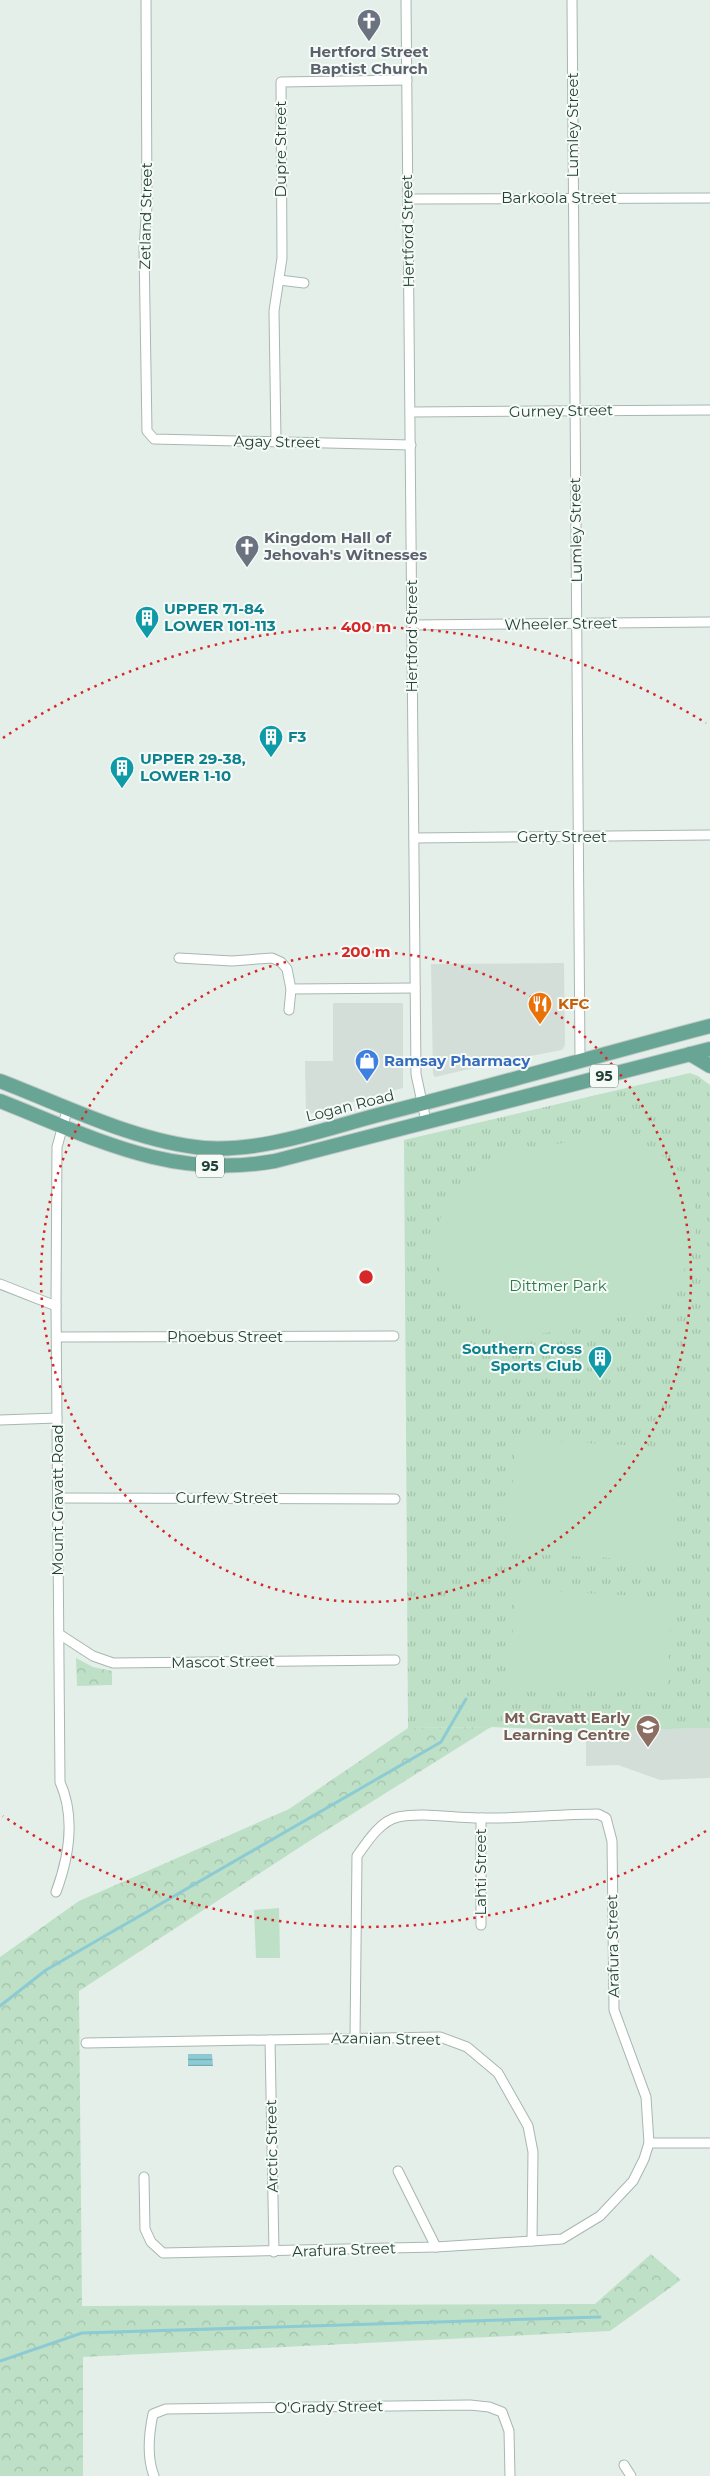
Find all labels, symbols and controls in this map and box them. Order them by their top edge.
church icon: Hertford Street Baptist Church [356,8,382,42]
place label: Hertford Street Baptist Church [309,42,429,78]
street label: Lumley Street [563,72,582,178]
street label: Dupre Street [271,101,290,197]
street label: Zetland Street [135,162,156,270]
street label: Hertford Street [397,174,418,288]
street label: Barkoola Street [501,188,617,207]
street label: Gurney Street [509,400,613,421]
street label: Agay Street [233,431,321,452]
street label: Lumley Street [565,477,586,583]
place label: Kingdom Hall of Jehovah's Witnesses [263,528,427,564]
church icon: Kingdom Hall of Jehovah's Witnesses [234,534,260,568]
street label: Hertford Street [402,579,421,693]
place label: UPPER 71-84 LOWER 101-113 [164,599,276,635]
building icon: UPPER 71-84 LOWER 101-113 [134,605,160,639]
street label: Wheeler Street [504,613,618,634]
text: 400 m [341,617,391,636]
building icon: F3 [258,724,284,758]
place label: F3 [288,727,307,746]
place label: UPPER 29-38, LOWER 1-10 [140,749,246,785]
building icon: UPPER 29-38, LOWER 1-10 [109,755,135,789]
street label: Gerty Street [517,827,607,846]
text: 200 m [341,942,391,961]
restaurant icon: KFC [527,991,553,1025]
place label: KFC [558,994,590,1013]
shop icon: Ramsay Pharmacy [354,1048,380,1082]
place label: Ramsay Pharmacy [384,1051,531,1070]
road number: 95 [590,1064,618,1088]
street label: Logan Road [304,1085,396,1126]
road number: 95 [196,1154,224,1178]
centre of rings [357,1268,375,1286]
park label: Dittmer Park [509,1276,607,1295]
street label: Phoebus Street [167,1327,283,1346]
place label: Southern Cross Sports Club [462,1339,582,1375]
building icon: Southern Cross Sports Club [587,1345,613,1379]
street label: Mount Gravatt Road [48,1424,67,1576]
street label: Curfew Street [176,1488,278,1507]
street label: Mascot Street [171,1651,275,1672]
place label: Mt Gravatt Early Learning Centre [503,1708,631,1744]
school or university icon: Mt Gravatt Early Learning Centre [635,1714,661,1748]
street label: Lahti Street [471,1828,490,1916]
street label: Arafura Street [602,1894,623,1998]
street label: Azanian Street [331,2028,441,2049]
street label: Arctic Street [261,2099,282,2193]
street label: Arafura Street [292,2238,396,2261]
street label: O'Grady Street [275,2396,383,2417]

